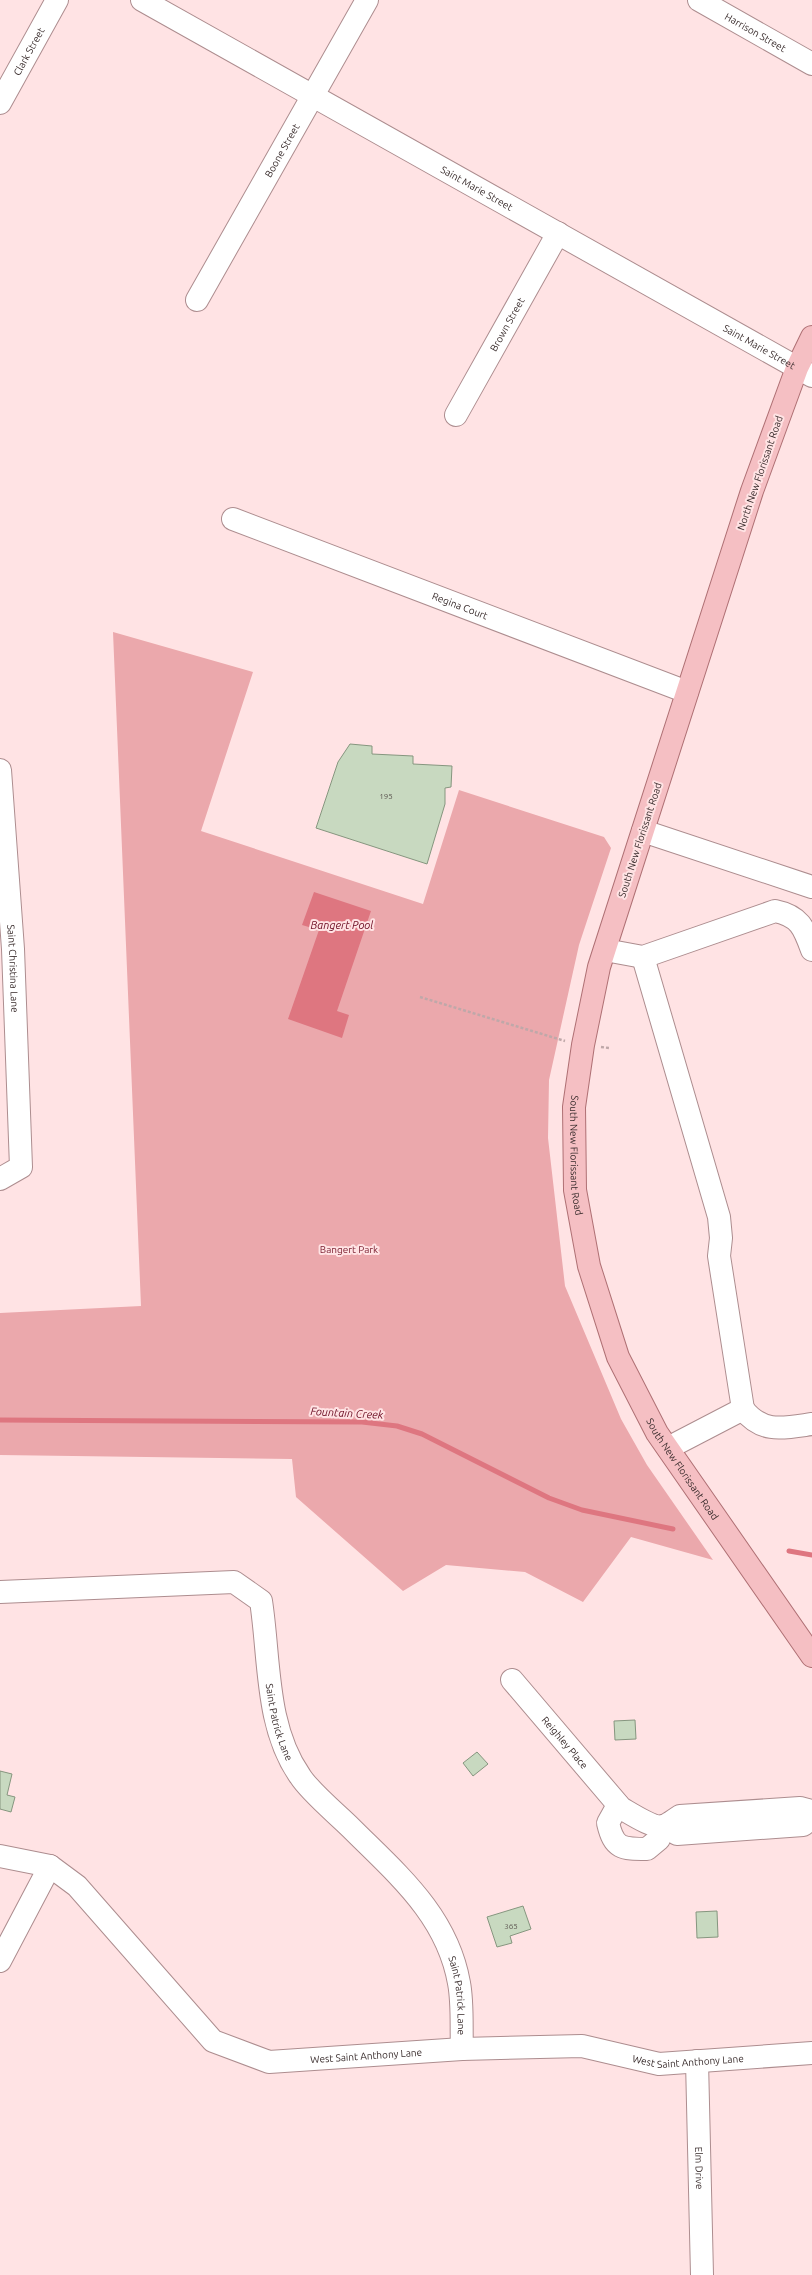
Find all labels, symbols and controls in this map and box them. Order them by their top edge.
street label: Harrison Street [723,10,788,54]
street label: Clark Street [11,25,46,77]
street label: Boone Street [262,122,301,179]
street label: Saint Marie Street [439,163,515,212]
street label: Brown Street [487,295,526,353]
street label: Saint Marie Street [722,322,797,371]
street label: North New Florissant Road [735,414,785,532]
street label: Regina Court [431,590,489,621]
street label: South New Florissant Road [616,781,664,899]
house number: 195 [379,792,393,801]
water label: Bangert Pool [311,919,373,931]
street label: Saint Christina Lane [6,924,21,1013]
street label: South New Florissant Road [568,1094,585,1216]
park label: Bangert Park [320,1244,378,1255]
water label: Fountain Creek [310,1405,384,1421]
street label: South New Florissant Road [645,1416,721,1522]
street label: Saint Patrick Lane [264,1683,295,1762]
street label: Reighley Place [540,1714,590,1771]
house number: 365 [504,1922,518,1931]
street label: Saint Patrick Lane [447,1955,467,2035]
street label: West Saint Anthony Lane [310,2046,422,2065]
street label: West Saint Anthony Lane [631,2052,744,2070]
street label: Elm Drive [694,2146,705,2190]

